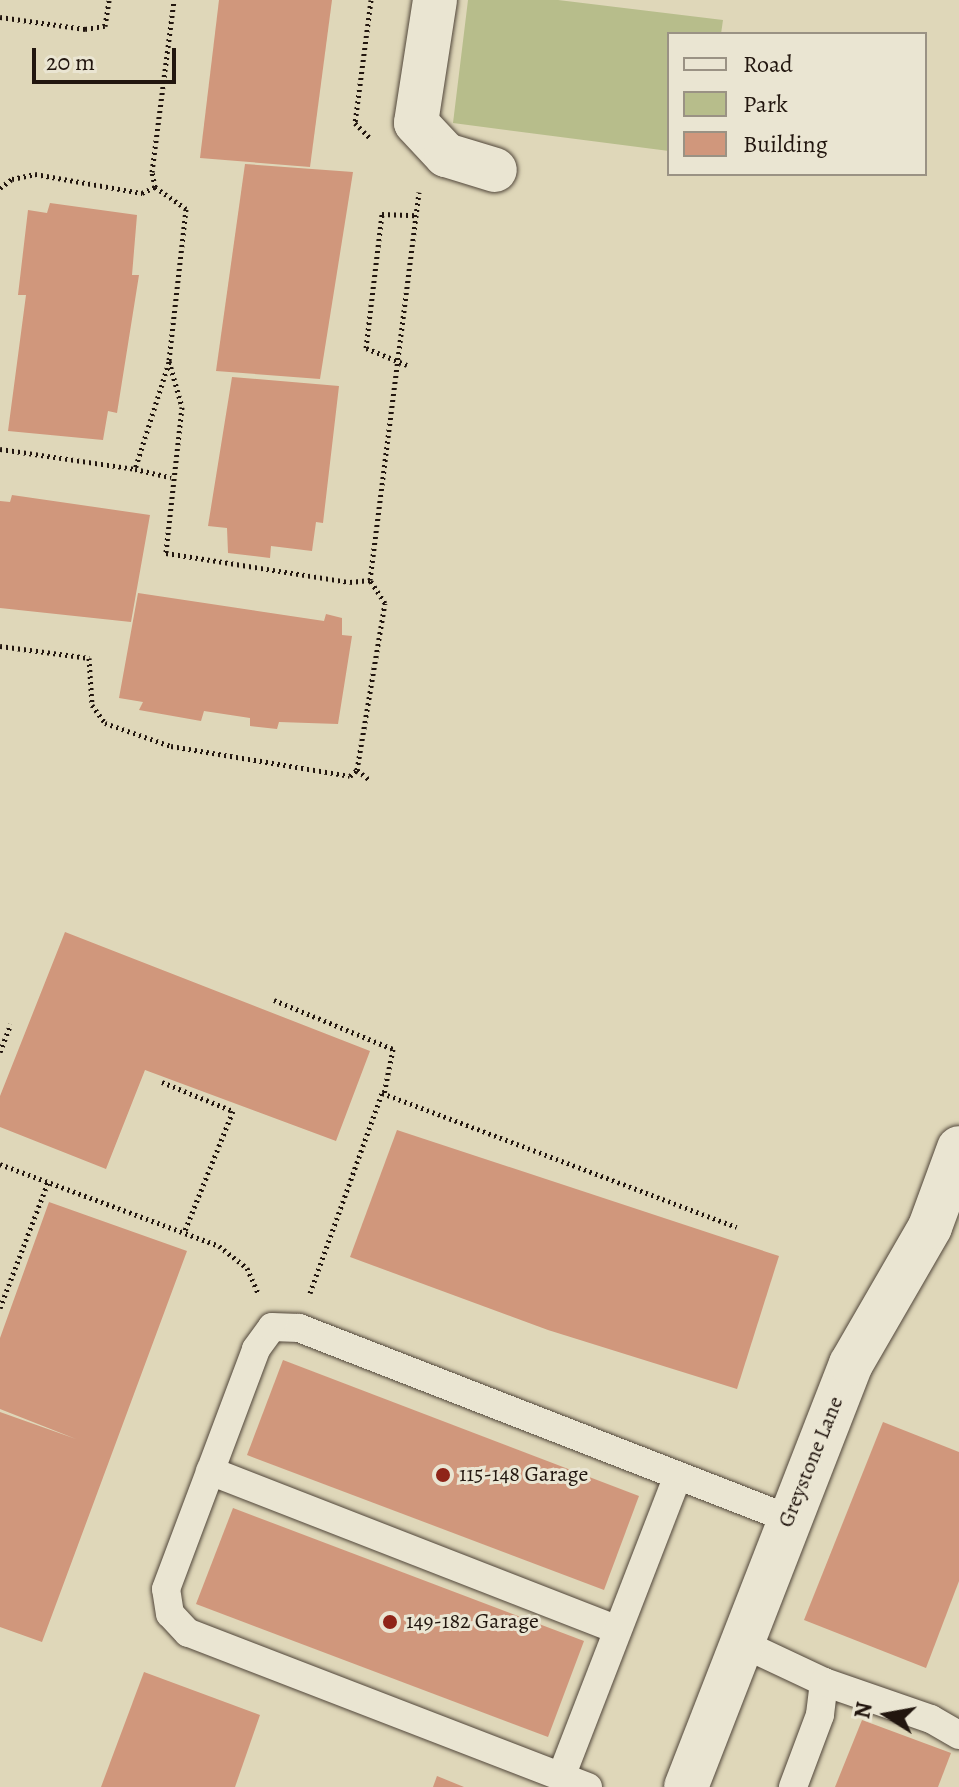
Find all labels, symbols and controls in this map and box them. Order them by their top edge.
scale bar [36,32,180,82]
legend [667,32,927,176]
text: 20 m [46,46,95,78]
text: Road [743,48,793,80]
text: Park [743,88,788,120]
text: Building [743,128,828,160]
street label: Greystone Lane [773,1393,849,1531]
place label: 115-148 Garage [459,1462,588,1488]
marker: 115-148 Garage [434,1466,452,1484]
place label: 149-182 Garage [406,1609,539,1635]
marker: 149-182 Garage [381,1613,399,1631]
north arrow [847,1675,927,1755]
text: N [847,1700,880,1721]

